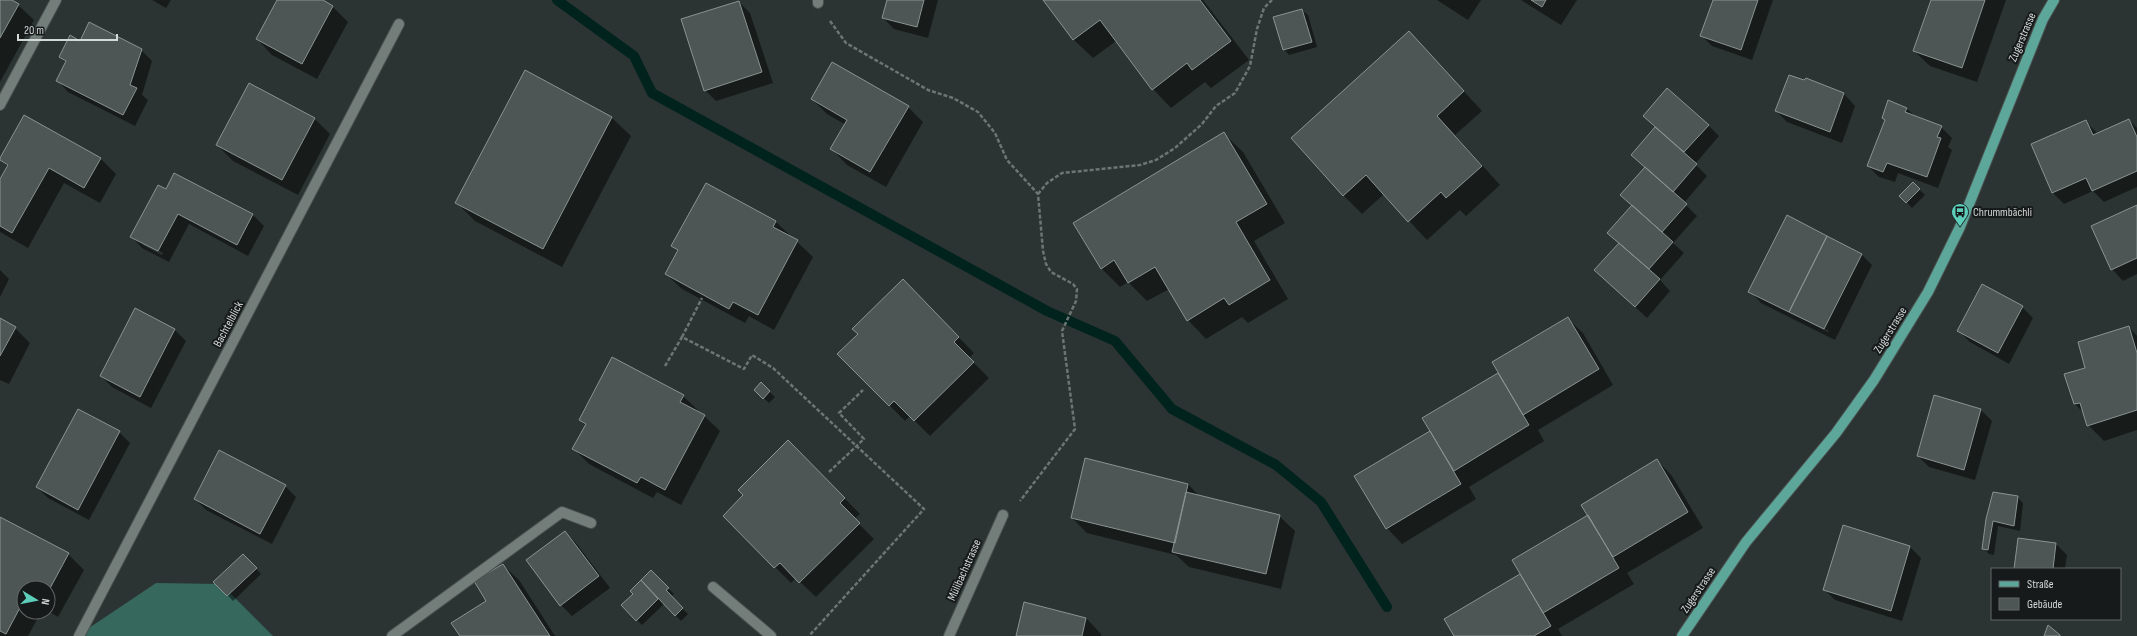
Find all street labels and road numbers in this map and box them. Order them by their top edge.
street label: Zugerstrasse [2005,10,2040,64]
street label: Bachtelblick [210,298,247,350]
street label: Zugerstrasse [1870,304,1911,356]
street label: Mülibachstrasse [944,537,985,603]
street label: Zugerstrasse [1678,564,1719,616]

